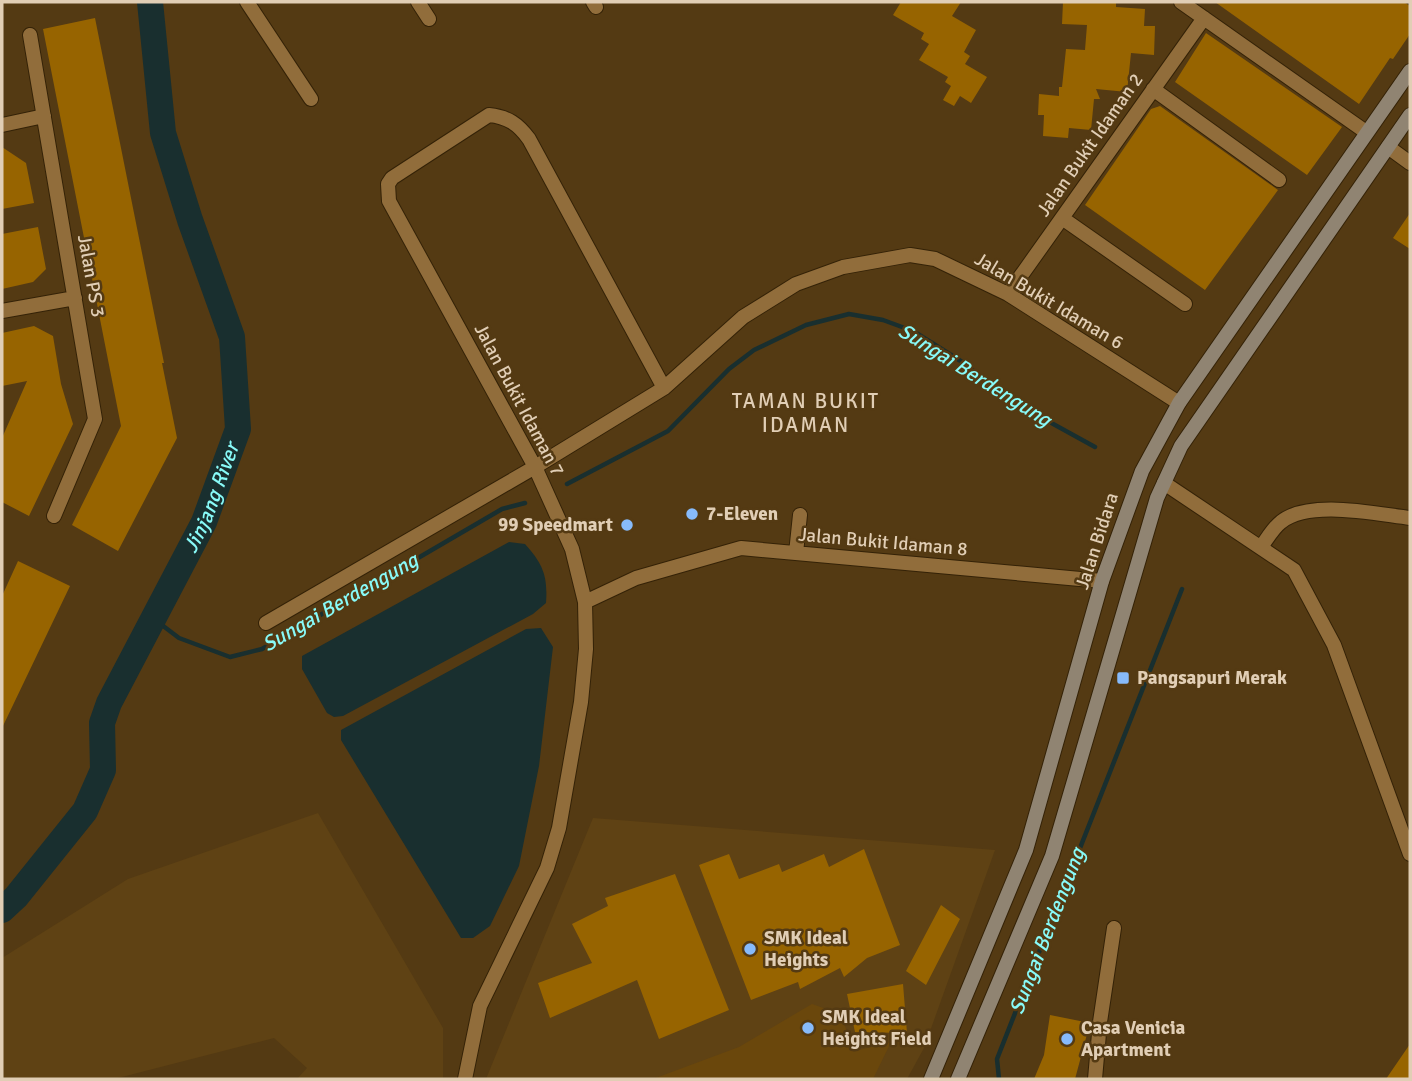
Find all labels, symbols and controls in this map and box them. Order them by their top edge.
street label: Jalan Bukit Idaman 2 [1032,69,1148,221]
street label: Jalan PS 3 [72,233,110,319]
street label: Jalan Bukit Idaman 6 [970,247,1128,355]
water label: Sungai Berdengung [894,317,1058,434]
street label: Jalan Bukit Idaman 7 [469,320,569,480]
district label: TAMAN BUKIT IDAMAN [732,388,880,438]
water label: Jinjang River [177,436,246,557]
street label: Jalan Bidara [1070,490,1124,592]
place label: 7-Eleven [706,502,778,526]
marker: 7-Eleven [684,506,700,522]
place label: 99 Speedmart [498,513,613,537]
marker: 99 Speedmart [619,517,635,533]
street label: Jalan Bukit Idaman 8 [798,523,968,561]
water label: Sungai Berdengung [257,546,424,657]
place label: Pangsapuri Merak [1137,666,1287,690]
marker: Pangsapuri Merak [1115,670,1131,686]
water label: Sungai Berdengung [1003,843,1091,1018]
place label: SMK Ideal Heights [764,926,848,972]
marker: SMK Ideal Heights [742,941,758,957]
place label: SMK Ideal Heights Field [822,1005,932,1051]
place label: Casa Venicia Apartment [1081,1016,1186,1062]
marker: SMK Ideal Heights Field [800,1020,816,1036]
marker: Casa Venicia Apartment [1059,1031,1075,1047]

